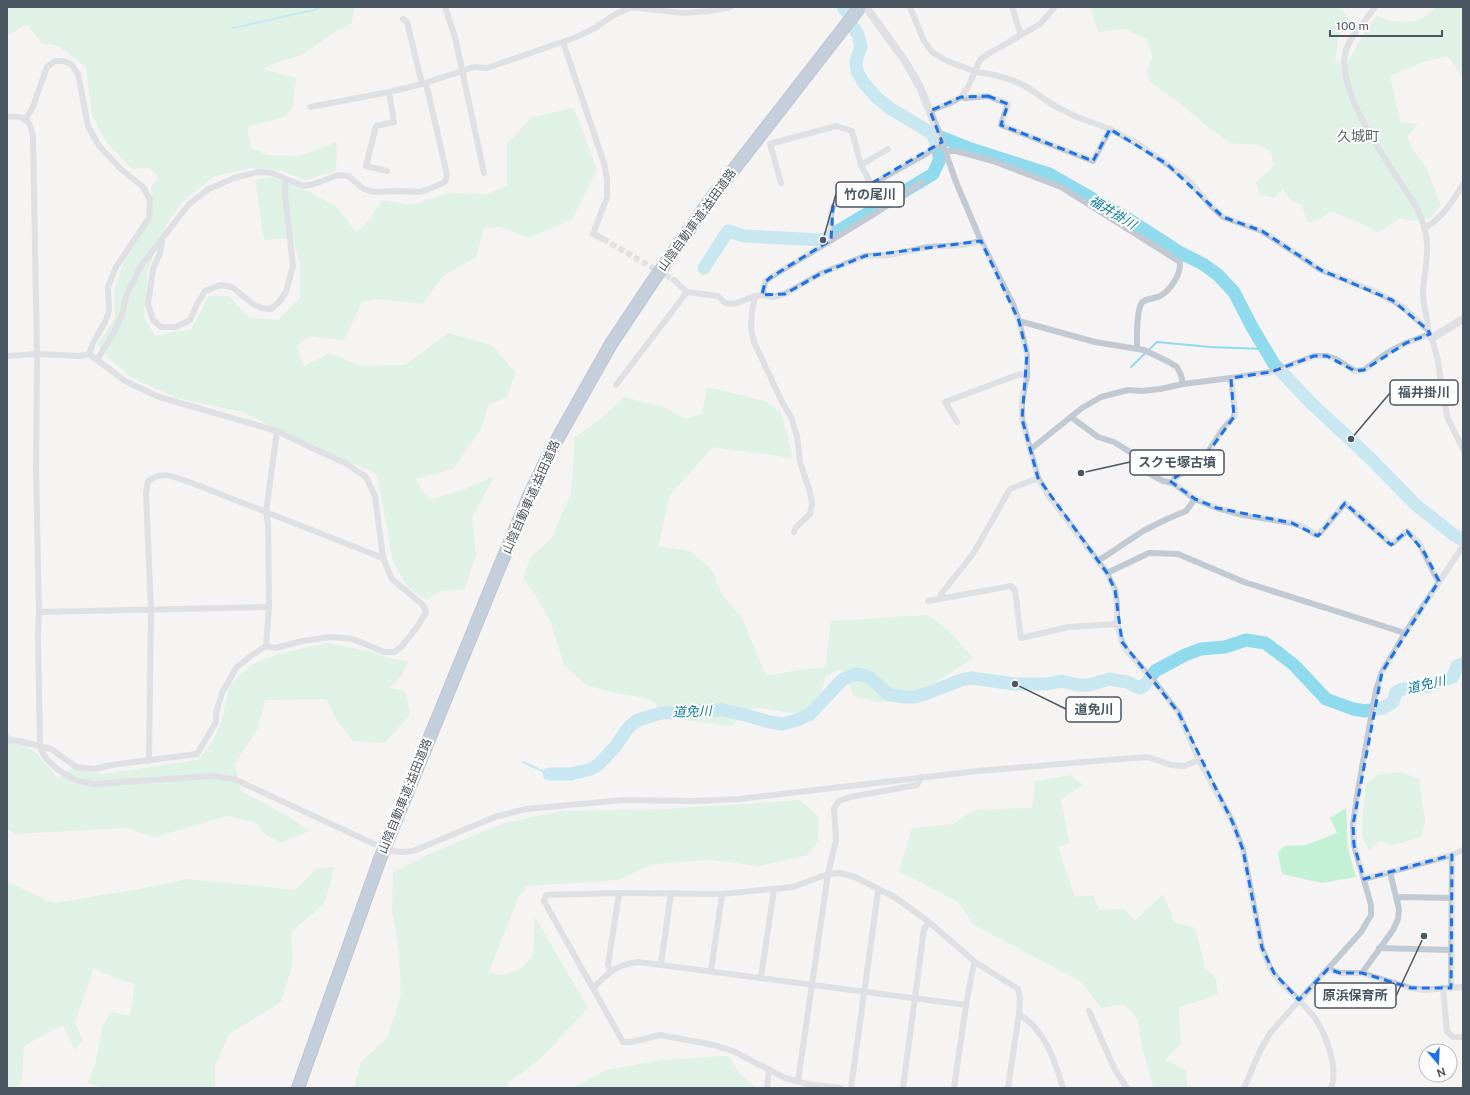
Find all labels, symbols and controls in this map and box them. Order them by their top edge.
scale bar [1330,12,1442,38]
text: 100 m [1336,19,1369,33]
district label: 久城町 [1337,128,1379,144]
street label: 山陰自動車道;益田道路 [655,166,739,274]
callout: 竹の尾川 [836,182,904,207]
text: 竹の尾川 [844,187,896,202]
water label: 福井掛川 [1087,193,1141,233]
callout: 福井掛川 [1390,380,1458,405]
text: 福井掛川 [1398,385,1450,400]
street label: 山陰自動車道;益田道路 [500,438,562,556]
callout: スクモ塚古墳 [1130,450,1224,475]
text: スクモ塚古墳 [1138,455,1216,470]
water label: 道免川 [1405,672,1449,696]
callout: 道免川 [1066,697,1121,722]
text: 道免川 [1074,702,1114,717]
water label: 道免川 [672,703,714,720]
street label: 山陰自動車道;益田道路 [375,736,435,856]
callout: 原浜保育所 [1315,983,1396,1008]
text: 原浜保育所 [1322,988,1388,1003]
north arrow [1418,1043,1458,1083]
text: N [1435,1065,1447,1080]

